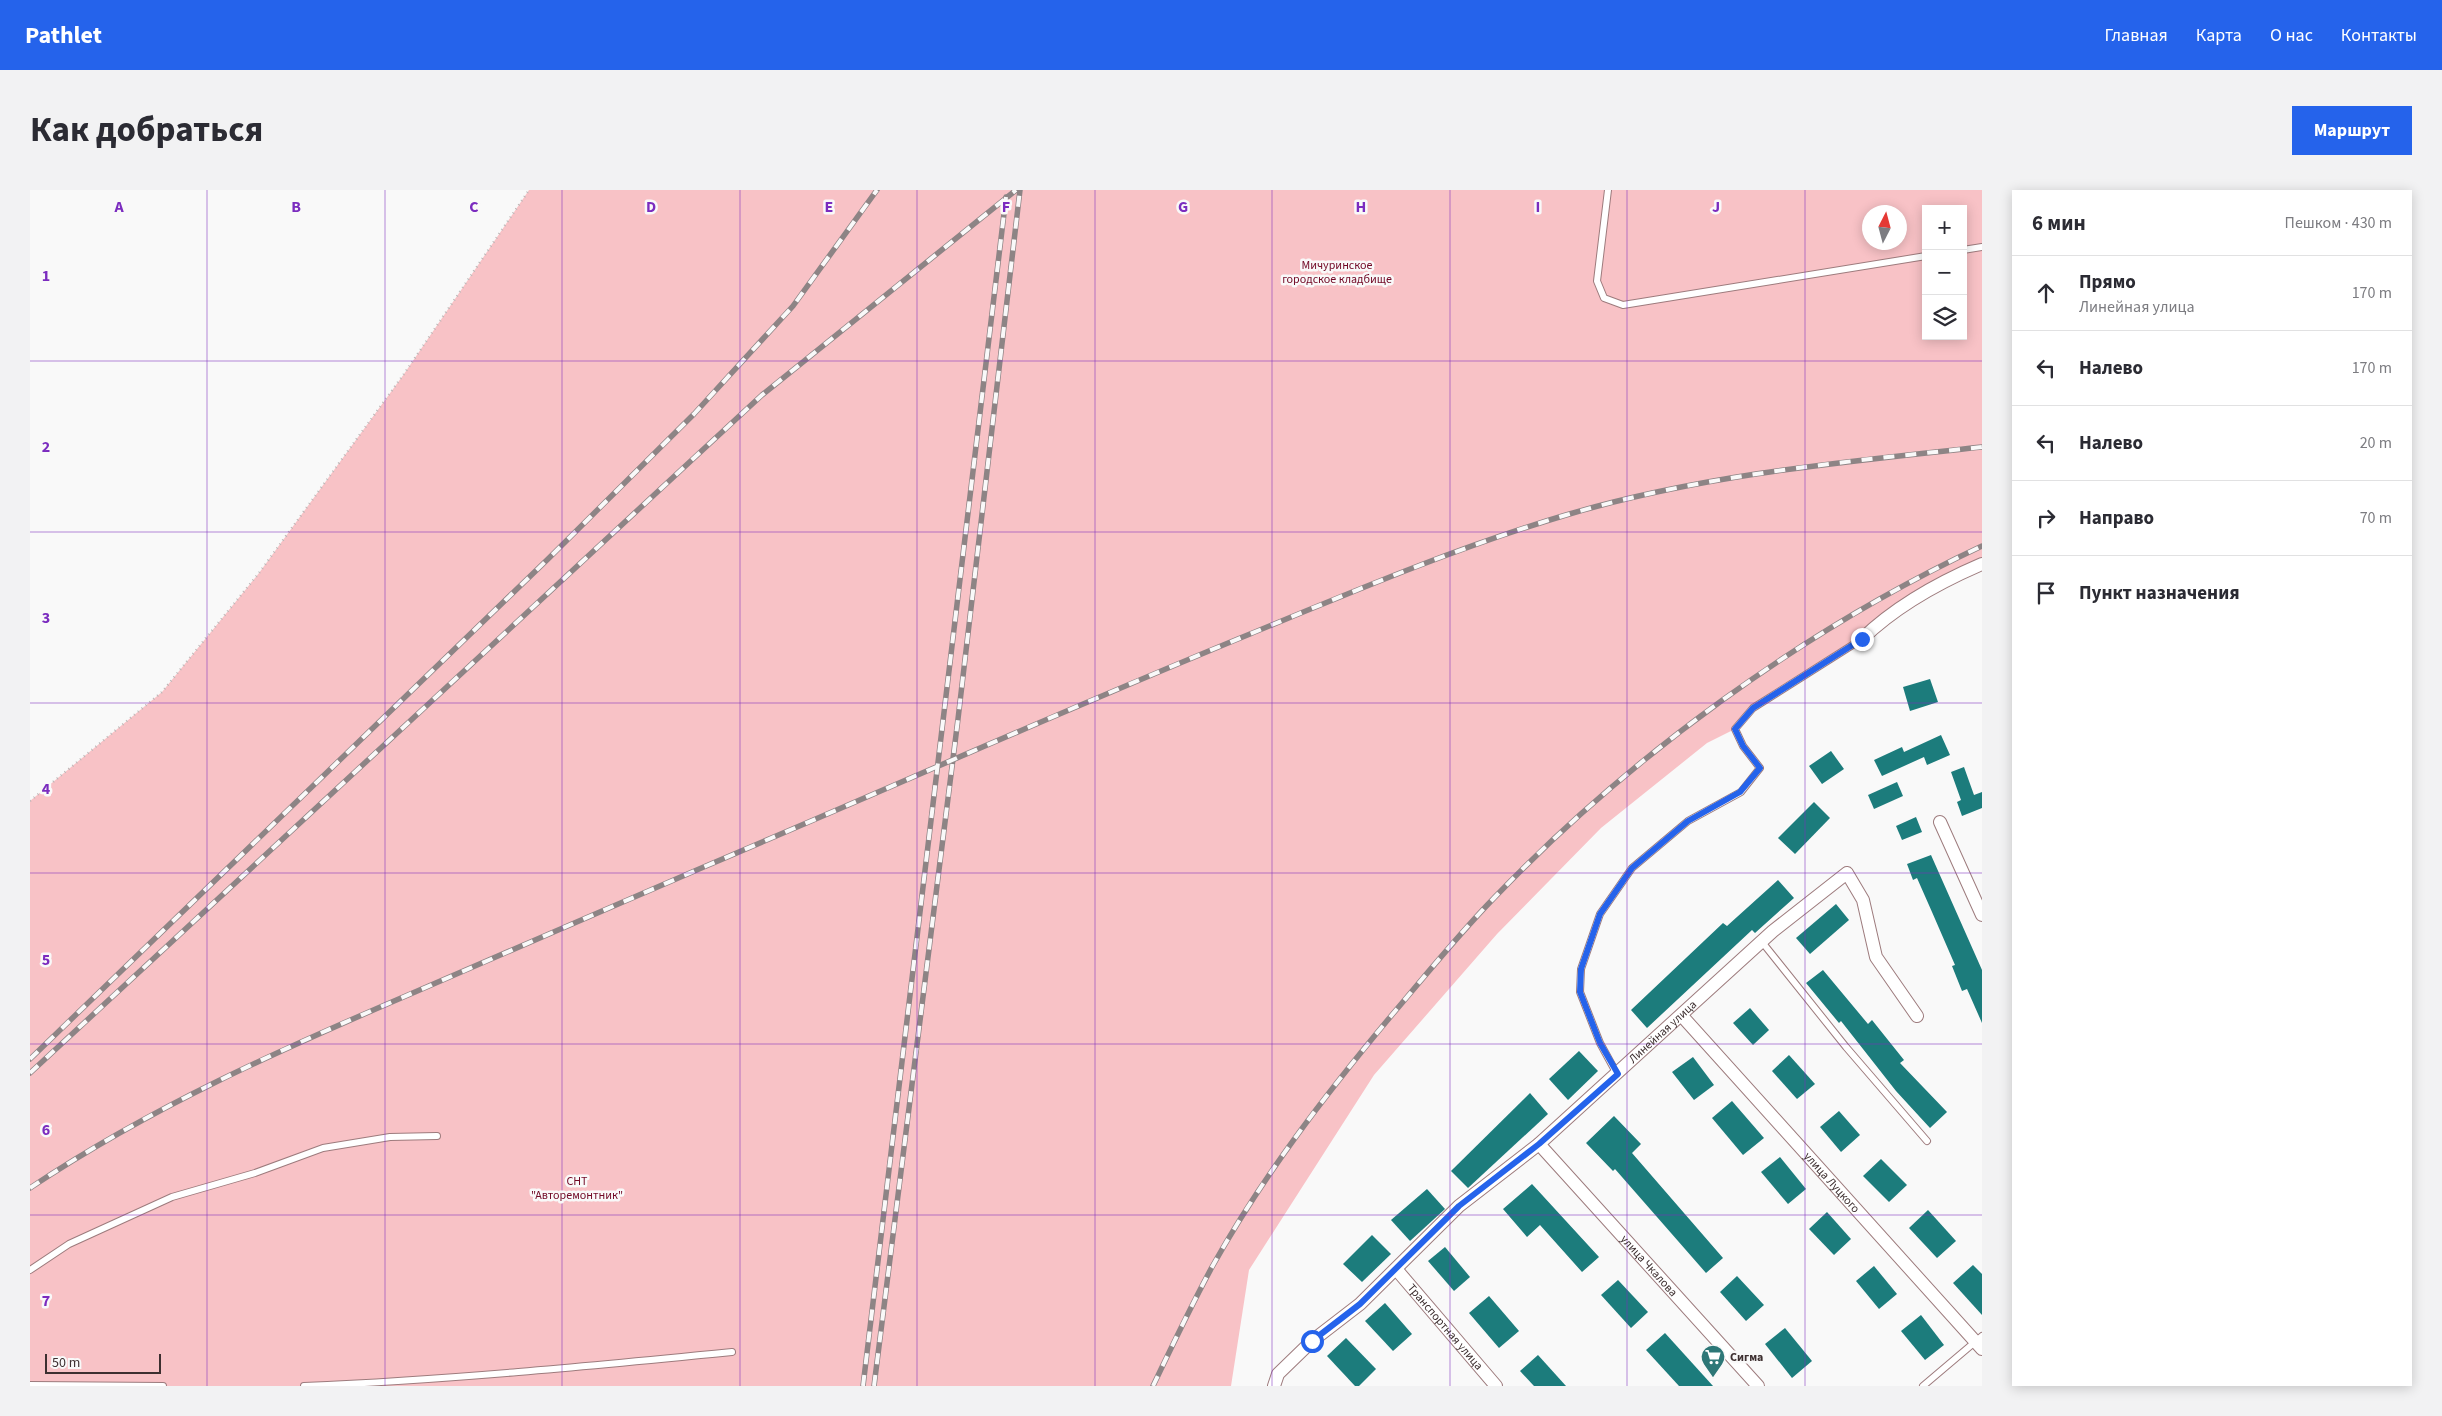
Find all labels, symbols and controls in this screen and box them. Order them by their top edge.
text: Pathlet [25,18,102,53]
text: Главная [2105,23,2168,48]
text: Карта [2196,23,2242,48]
text: О нас [2270,23,2313,48]
text: Контакты [2341,23,2417,48]
text: Как добраться [30,105,263,155]
button: Маршрут [2292,106,2412,155]
text: A [113,196,124,218]
text: B [291,196,301,218]
text: C [469,196,479,218]
text: D [646,196,656,218]
text: E [825,196,833,218]
text: F [1002,196,1010,218]
text: G [1178,196,1188,218]
text: H [1356,196,1366,218]
text: I [1536,196,1540,218]
text: J [1712,196,1720,218]
north arrow [1862,205,1907,250]
map controls [1922,205,1967,340]
button: + [1922,205,1967,250]
text: 6 мин [2032,208,2086,238]
text: Пешком · 430 m [2285,212,2392,234]
button: − [1922,250,1967,295]
park label: Мичуринское городское кладбище [1282,257,1392,288]
text: 1 [42,265,50,287]
text: Прямо [2079,269,2136,296]
icon: ahead [2032,279,2060,307]
text: 170 m [2352,282,2392,304]
button: layers [1922,295,1967,340]
text: Линейная улица [2079,296,2195,318]
icon: left [2032,354,2060,382]
text: Налево [2079,355,2143,382]
text: 170 m [2352,357,2392,379]
icon: left [2032,429,2060,457]
text: Налево [2079,430,2143,457]
text: 20 m [2360,432,2392,454]
text: 2 [42,436,50,458]
icon: right [2032,504,2060,532]
text: Направо [2079,505,2154,532]
text: 70 m [2360,507,2392,529]
icon: arrive [2032,579,2060,607]
text: Пункт назначения [2079,580,2240,607]
text: 3 [42,607,50,629]
route end [1851,628,1874,651]
text: 4 [42,778,51,800]
text: 5 [42,949,50,971]
street label: Линейная улица [1625,996,1700,1067]
text: 6 [42,1119,50,1141]
street label: улица Луцкого [1800,1148,1864,1217]
park label: СНТ "Авторемонтник" [531,1173,623,1204]
street label: улица Чкалова [1617,1231,1682,1300]
street label: Транспортная улица [1404,1280,1487,1374]
text: 7 [42,1290,50,1312]
route start [1301,1330,1324,1353]
supermarket icon: Сигма [1700,1344,1726,1378]
place label: Сигма [1730,1349,1763,1366]
scale bar [45,1351,161,1374]
text: 50 m [52,1353,80,1373]

